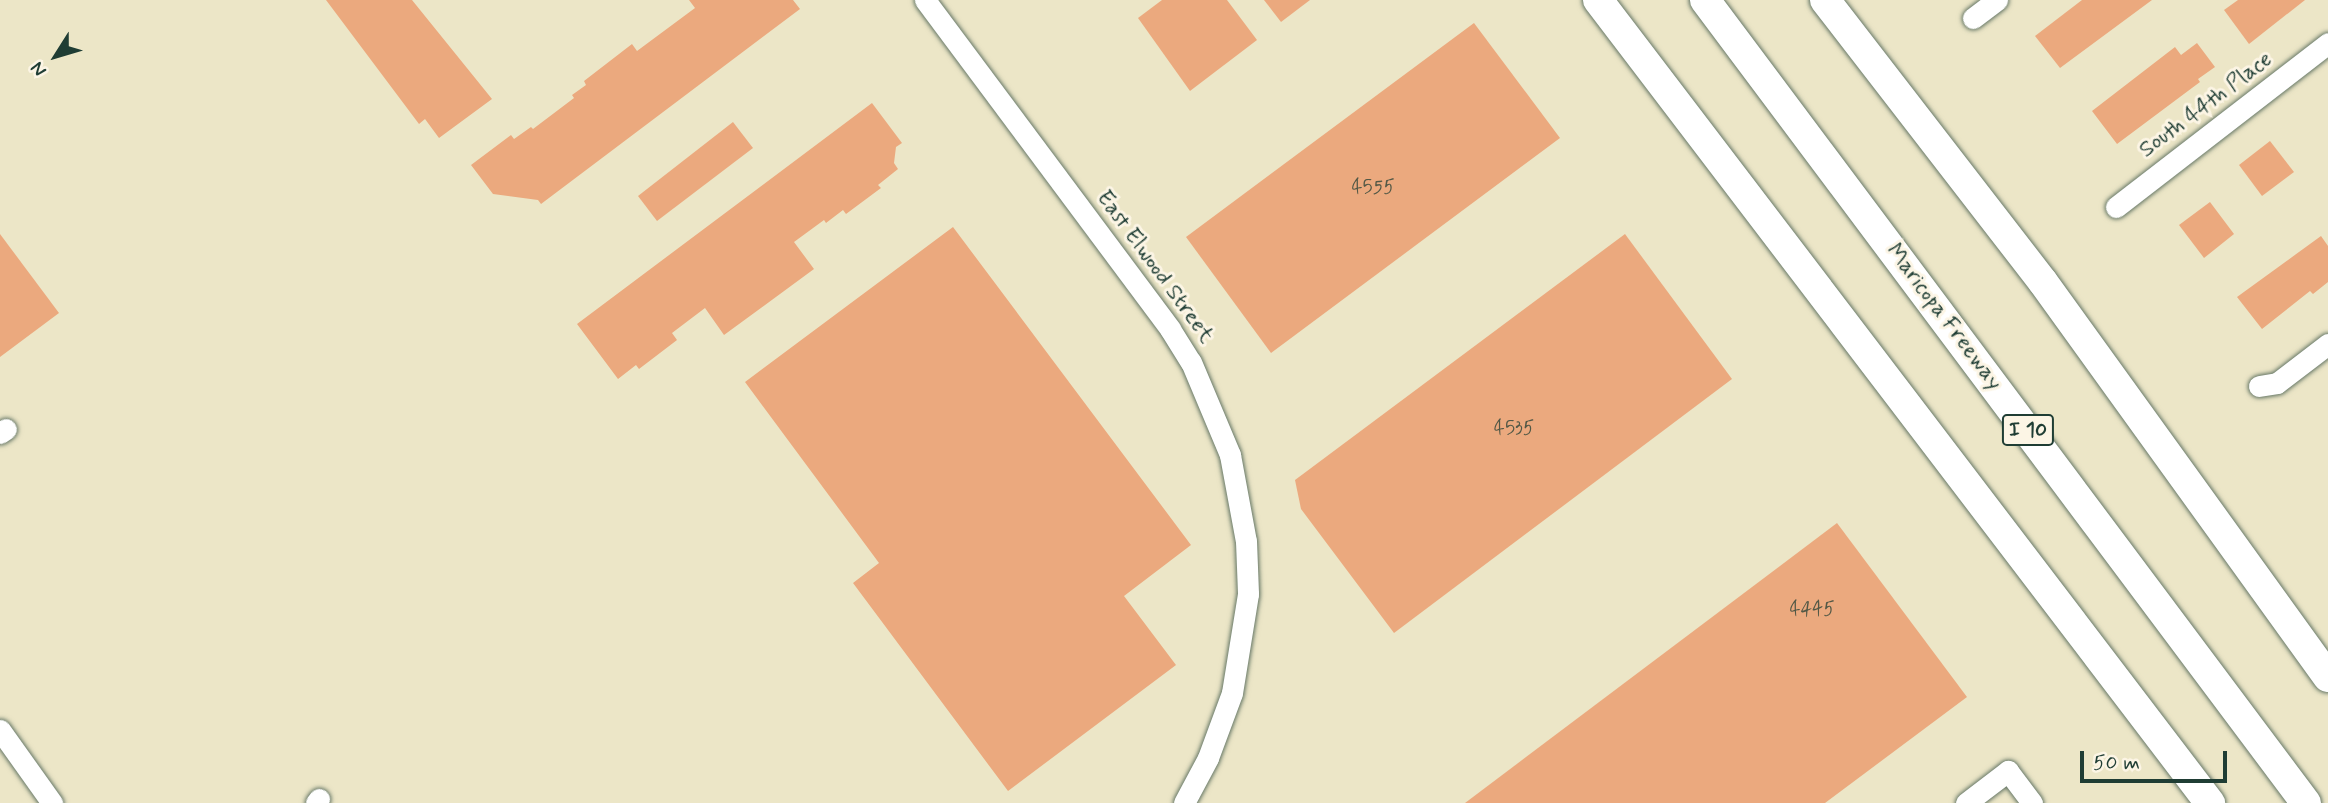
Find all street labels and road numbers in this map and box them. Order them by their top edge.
street label: South 44th Place [2134,46,2278,164]
street label: East Elwood Street [1090,185,1220,349]
street label: Maricopa Freeway [1880,238,2008,396]
road number: I 10 [2002,412,2054,448]

